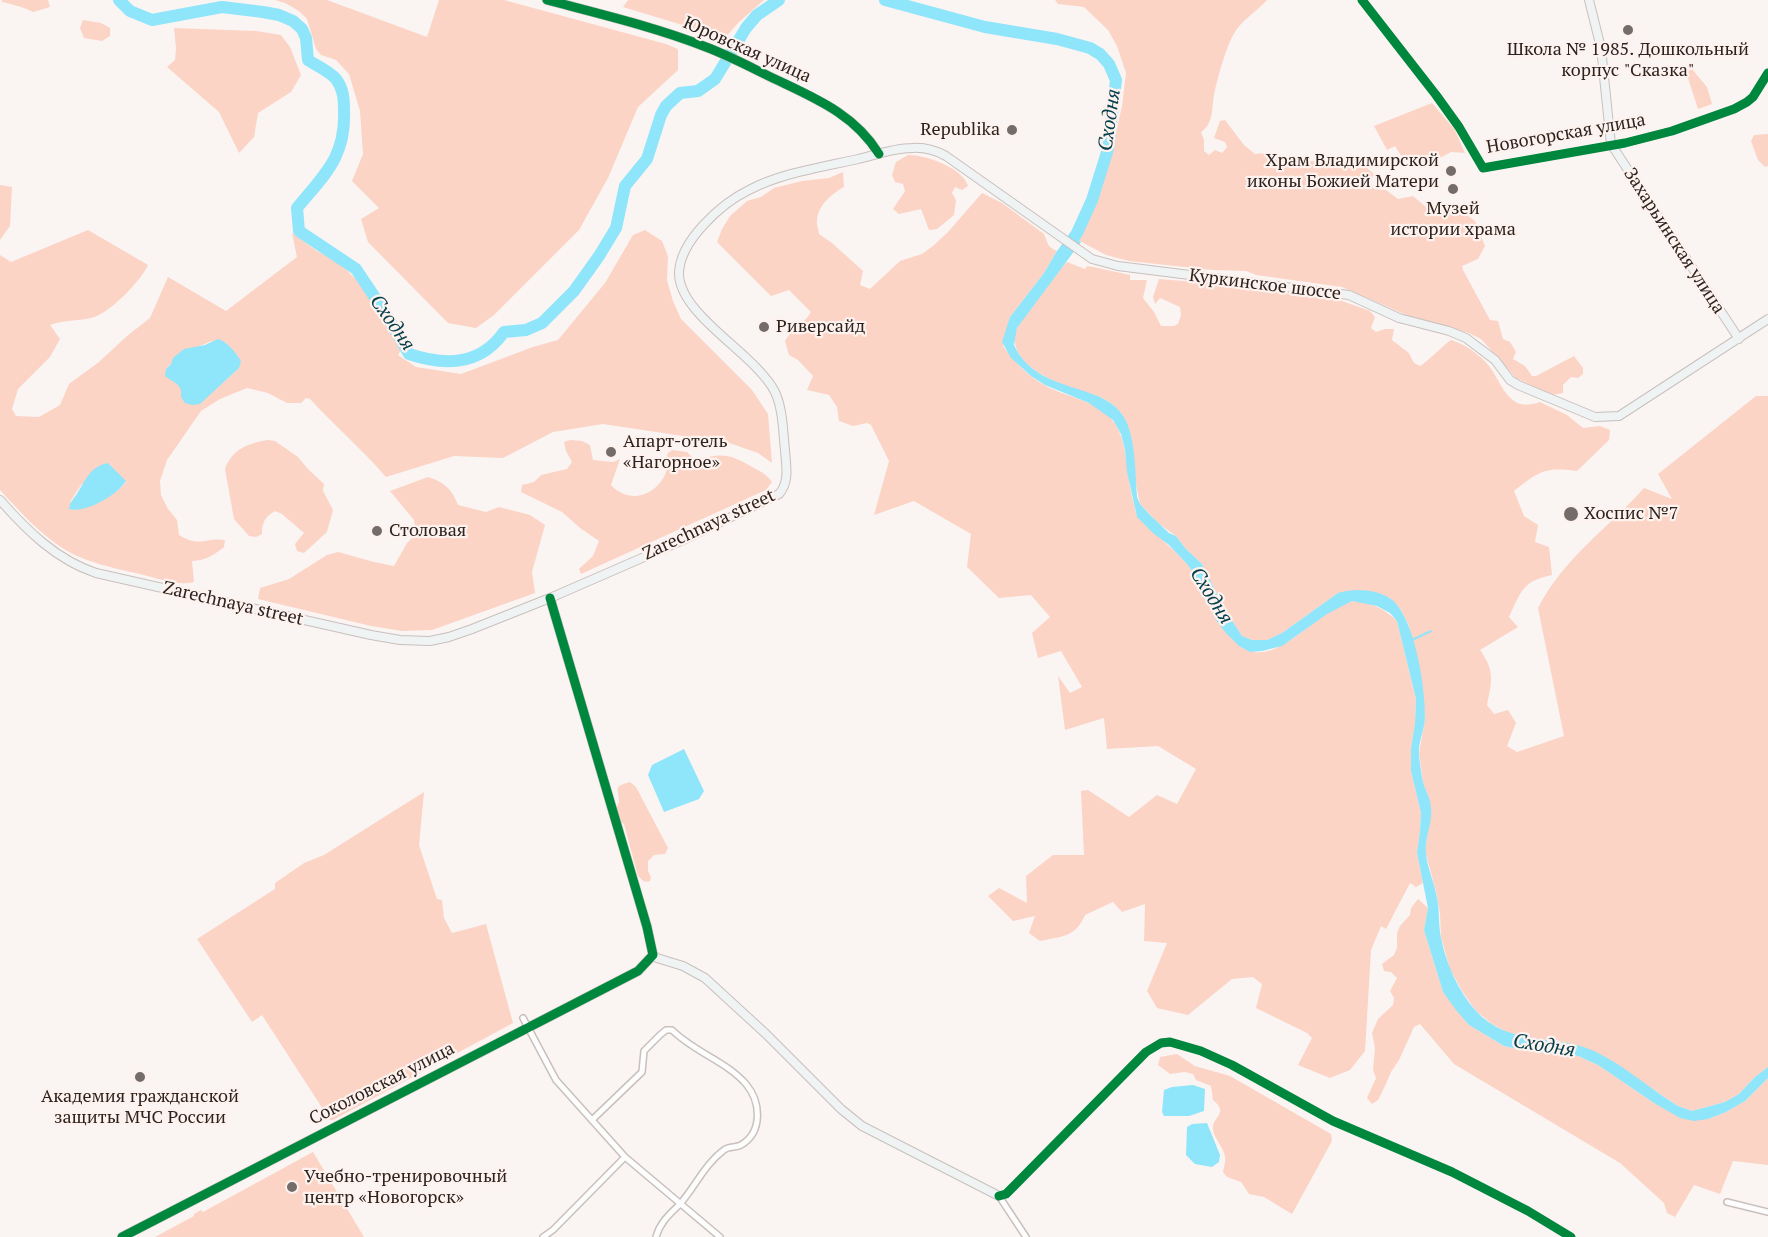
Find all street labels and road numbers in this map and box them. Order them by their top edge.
street label: Юровская улица [680,12,814,88]
street label: Новогорская улица [1485,109,1647,159]
street label: Захарьинская улица [1619,164,1729,318]
street label: Куркинское шоссе [1188,265,1342,305]
street label: Zarechnaya street [639,485,779,565]
street label: Zarechnaya street [161,577,305,631]
street label: Соколовская улица [306,1038,458,1130]

